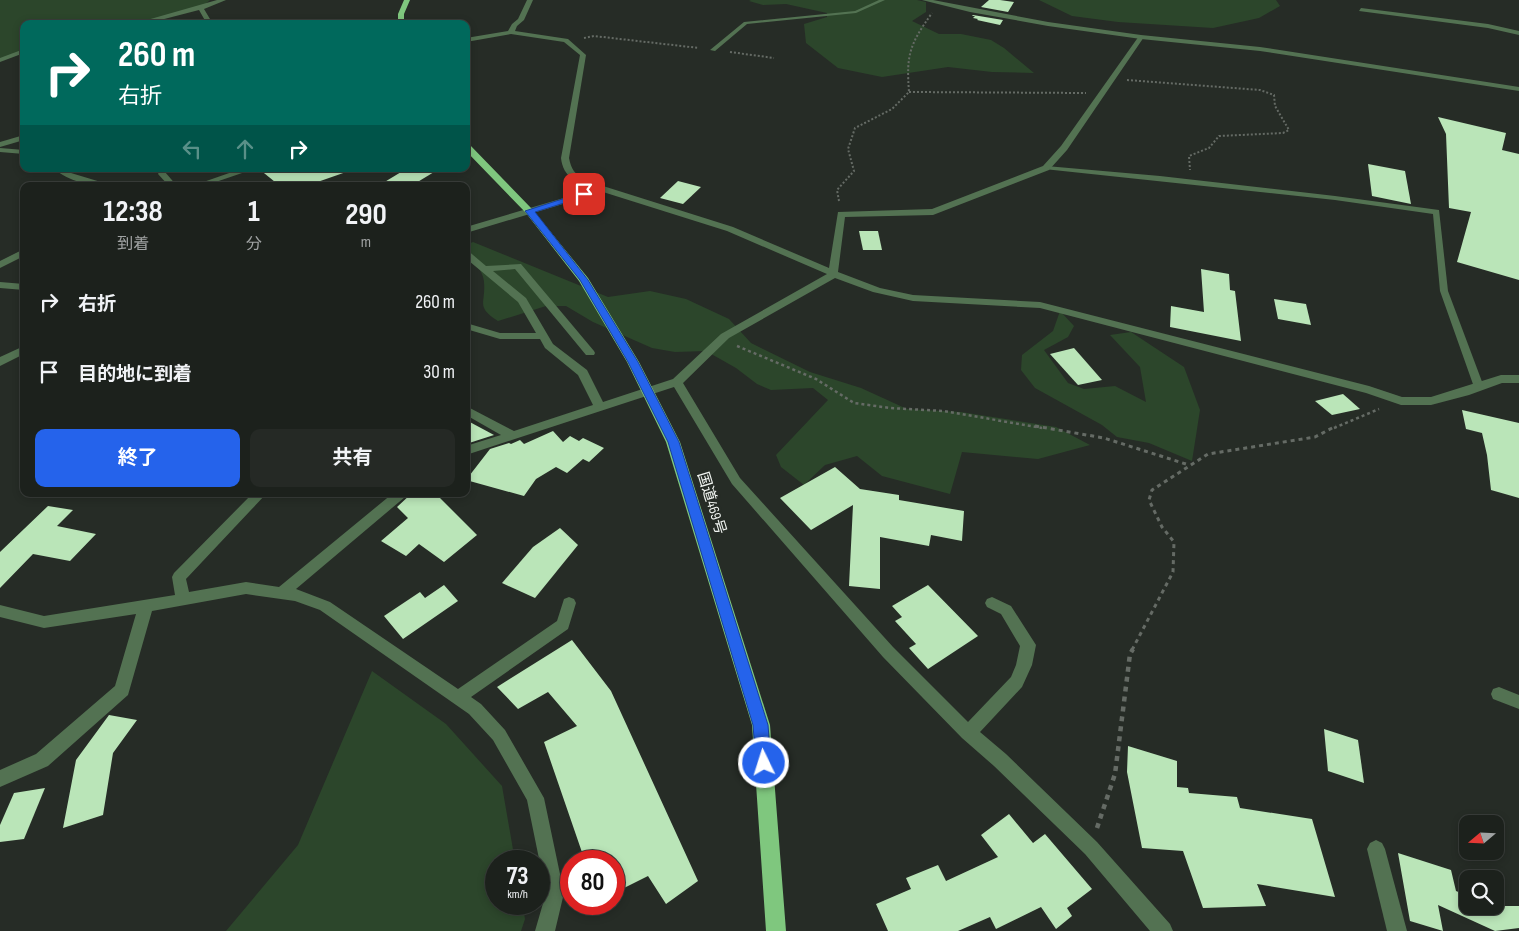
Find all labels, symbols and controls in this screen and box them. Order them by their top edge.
text: 260 m [118,34,195,77]
icon: right [35,40,100,105]
text: 右折 [118,83,162,110]
icon: left [178,135,206,163]
icon: ahead [231,135,259,163]
icon: right [284,135,312,163]
pin [563,173,605,215]
icon: arrive [570,180,598,208]
text: 12:38 [103,194,163,230]
text: 1 [248,194,260,230]
text: 290 [345,197,387,233]
text: m [361,233,371,252]
text: 到着 [117,235,149,254]
text: 分 [246,235,262,254]
icon: right [35,288,63,316]
text: 260 m [415,291,455,314]
text: 右折 [78,293,116,316]
icon: arrive [35,358,63,386]
text: 30 m [423,361,455,384]
text: 目的地に到着 [78,363,192,386]
button: 終了 [35,429,240,487]
button: 共有 [250,429,455,487]
street label: 国道469号 [693,470,730,537]
position arrow [737,736,789,788]
north arrow [1459,815,1504,860]
map controls [1459,815,1504,915]
speed limit sign: 80 [560,850,625,915]
text: 73 [506,861,529,892]
button: search [1459,870,1504,915]
text: km/h [507,887,528,902]

